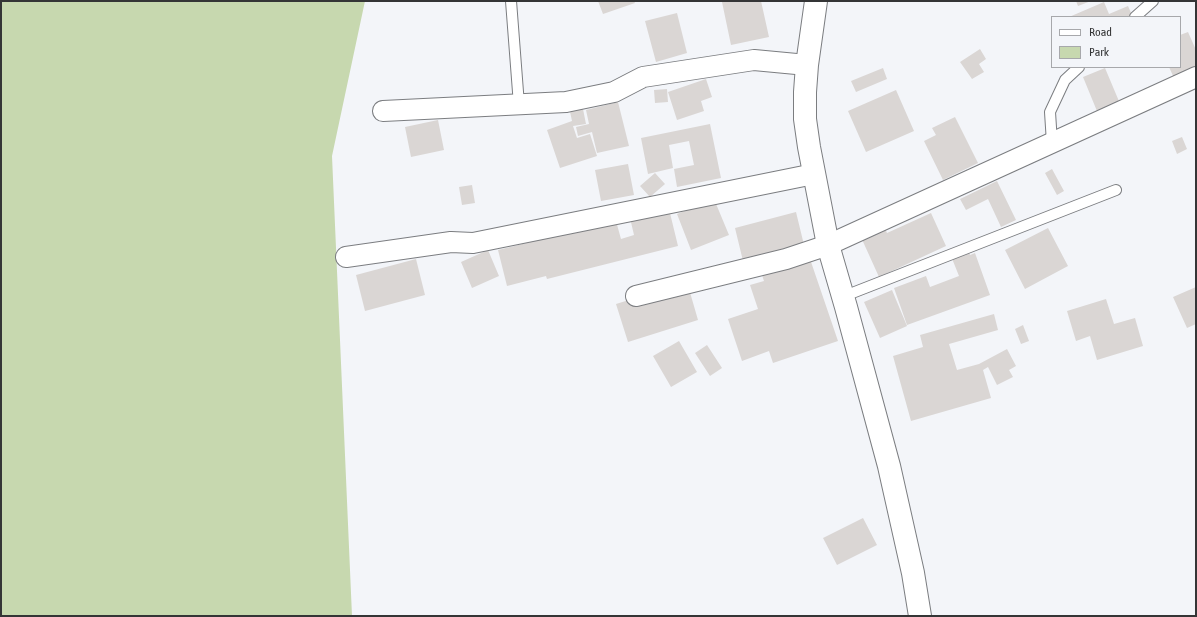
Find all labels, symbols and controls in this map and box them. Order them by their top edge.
legend [1051,16,1181,68]
text: Road [1089,25,1112,39]
text: Park [1089,45,1109,59]

